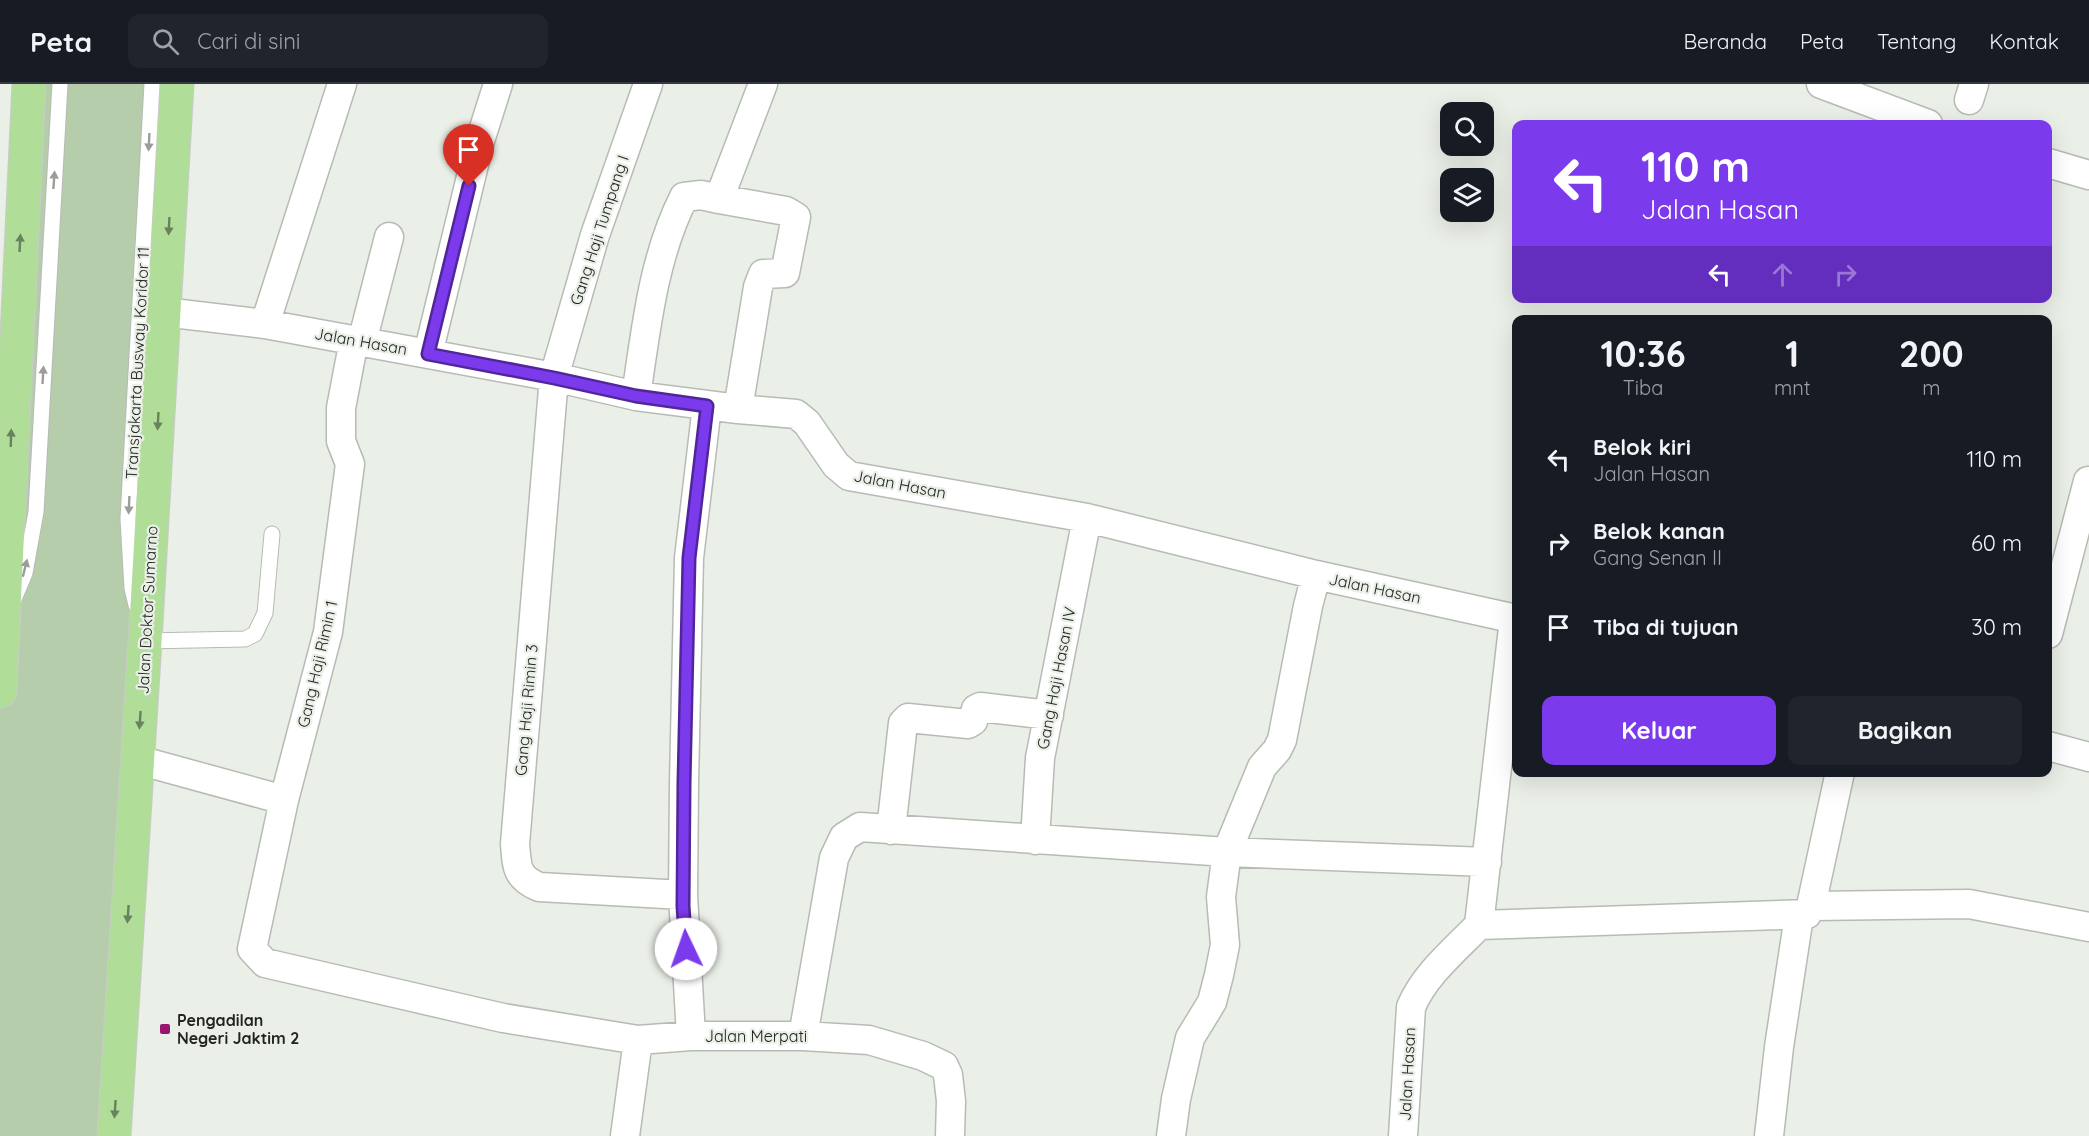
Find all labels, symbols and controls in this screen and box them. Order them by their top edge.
search box [128,14,548,68]
text: Peta [30,24,92,59]
icon: search [149,25,182,58]
text: Cari di sini [197,27,301,55]
text: Beranda [1683,28,1767,54]
text: Peta [1800,28,1844,54]
text: Tentang [1877,28,1956,54]
text: Kontak [1989,28,2059,54]
map controls [1440,102,1494,222]
button: search [1440,102,1494,156]
pin [443,124,494,186]
one-way arrow [144,133,153,152]
icon: arrive [452,133,485,166]
text: 110 m [1641,140,1750,193]
icon: left [1542,144,1620,222]
street label: Gang Haji Tumpang I [565,153,633,307]
button: layers [1440,168,1494,222]
one-way arrow [49,170,59,189]
text: Jalan Hasan [1641,192,1799,226]
one-way arrow [165,217,174,236]
one-way arrow [15,234,25,253]
street label: Transjakarta Busway Koridor 11 [121,246,153,480]
icon: left [1703,258,1736,291]
icon: ahead [1766,258,1799,291]
icon: right [1829,258,1862,291]
street label: Jalan Hasan [313,323,409,359]
text: 10:36 [1600,331,1686,376]
text: 1 [1785,331,1799,376]
text: 200 [1899,331,1964,376]
one-way arrow [38,365,47,384]
text: Tiba [1623,375,1663,400]
text: mnt [1774,375,1811,400]
text: m [1922,375,1940,400]
one-way arrow [153,411,162,430]
one-way arrow [7,429,16,448]
text: Belok kiri [1593,433,1691,461]
icon: left [1542,443,1575,476]
text: 110 m [1967,445,2022,473]
text: Jalan Hasan [1593,461,1710,486]
street label: Jalan Hasan [852,465,948,503]
one-way arrow [125,495,134,514]
text: Belok kanan [1593,517,1725,545]
street label: Jalan Doktor Sumarno [133,525,161,695]
icon: right [1542,527,1575,560]
text: 60 m [1971,529,2022,557]
text: Gang Senan II [1593,545,1722,570]
one-way arrow [21,559,30,577]
street label: Jalan Hasan [1327,568,1423,608]
street label: Gang Haji Rimin 1 [293,599,341,729]
street label: Gang Haji Hasan IV [1032,605,1080,751]
icon: arrive [1542,611,1575,644]
text: Tiba di tujuan [1593,613,1739,641]
text: 30 m [1971,613,2022,641]
street label: Gang Haji Rimin 3 [510,643,542,777]
button: Keluar [1542,696,1776,765]
button: Bagikan [1788,696,2022,765]
one-way arrow [135,710,145,729]
one-way arrow [123,905,133,924]
position arrow [654,917,718,981]
place label: Pengadilan Negeri Jaktim 2 [177,1010,299,1048]
marker: Pengadilan Negeri Jaktim 2 [158,1022,172,1036]
street label: Jalan Merpati [705,1026,807,1046]
street label: Jalan Hasan [1395,1027,1419,1121]
one-way arrow [111,1100,120,1119]

